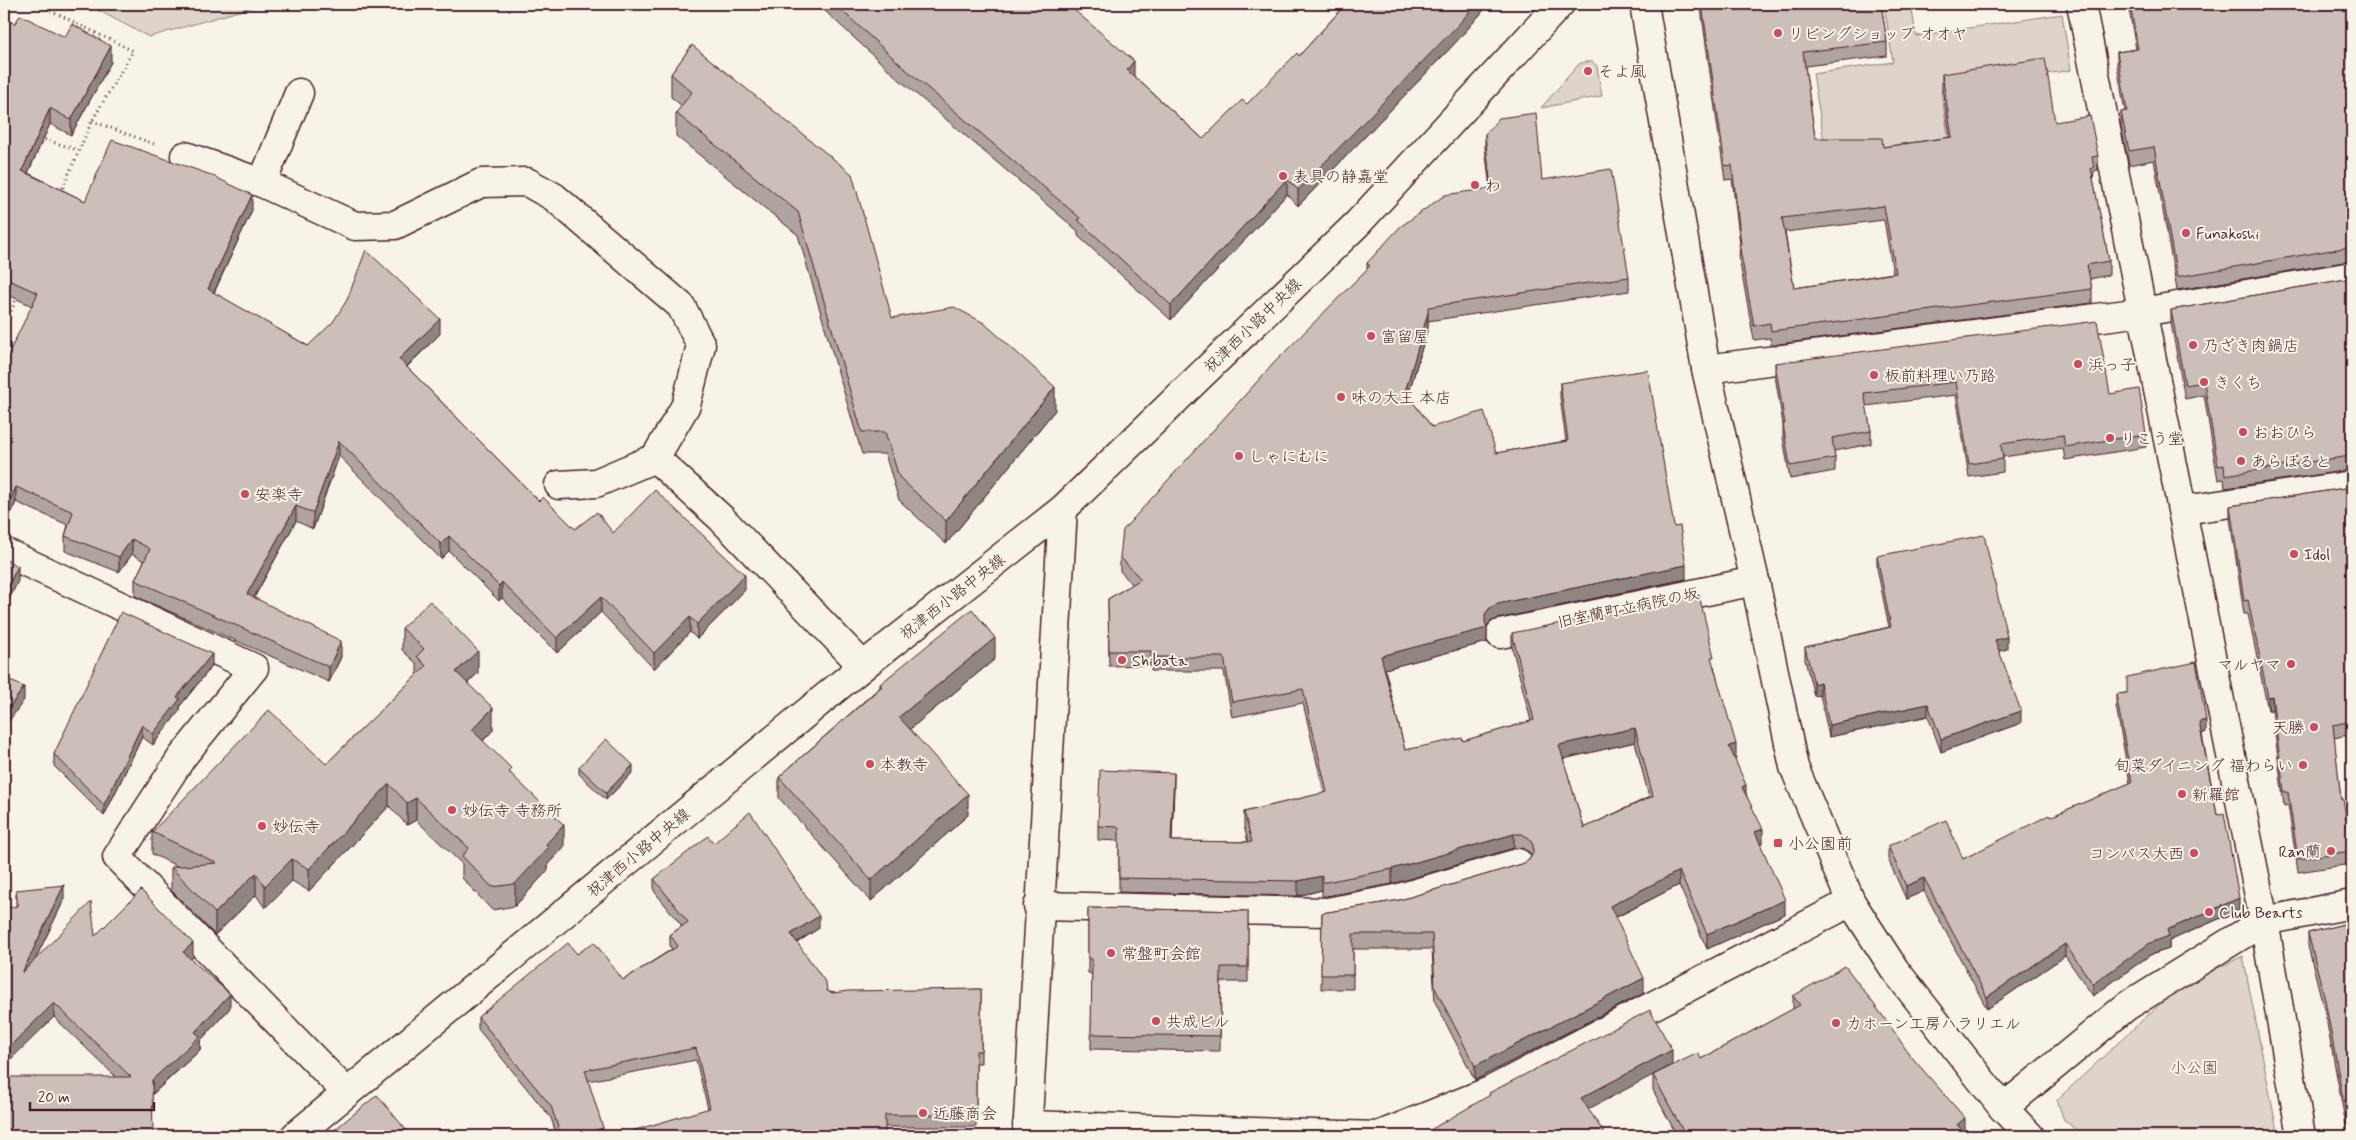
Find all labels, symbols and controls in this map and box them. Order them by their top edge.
place label: リビングショップ オオヤ [1788,24,1968,45]
marker: リビングショップ オオヤ [1772,27,1784,39]
place label: そよ風 [1598,62,1646,83]
marker: そよ風 [1582,65,1594,77]
place label: 表具の静嘉堂 [1293,167,1389,188]
marker: 表具の静嘉堂 [1277,170,1289,182]
place label: わ [1485,176,1501,197]
marker: わ [1469,179,1481,191]
place label: Funakoshi [2196,224,2259,245]
marker: Funakoshi [2180,227,2192,239]
street label: 祝津西小路中央線 [1200,274,1306,378]
place label: 富留屋 [1381,327,1429,348]
marker: 富留屋 [1365,330,1377,342]
place label: 乃ざき肉鍋店 [2203,336,2299,357]
marker: 乃ざき肉鍋店 [2187,339,2199,351]
place label: 浜っ子 [2088,355,2136,376]
marker: 浜っ子 [2072,358,2084,370]
place label: 板前料理い乃路 [1884,366,1996,387]
marker: 板前料理い乃路 [1868,369,1880,381]
place label: きくち [2214,373,2262,394]
marker: きくち [2198,376,2210,388]
place label: 味の大王 本店 [1351,388,1451,409]
marker: 味の大王 本店 [1335,391,1347,403]
place label: おおひら [2253,423,2317,444]
marker: おおひら [2237,426,2249,438]
place label: りこう堂 [2120,429,2184,450]
marker: りこう堂 [2104,432,2116,444]
place label: しゃにむに [1249,447,1329,468]
marker: しゃにむに [1233,450,1245,462]
place label: あらぽると [2251,452,2331,473]
marker: あらぽると [2235,455,2247,467]
place label: 安楽寺 [255,485,303,506]
marker: 安楽寺 [239,488,251,500]
place label: Idol [2304,545,2330,566]
marker: Idol [2288,548,2300,560]
street label: 祝津西小路中央線 [896,550,1010,645]
street label: 旧室蘭町立病院の坂 [1556,583,1701,634]
place label: Shibata [1132,651,1188,672]
marker: Shibata [1116,654,1128,666]
place label: マルヤマ [2217,655,2281,676]
marker: マルヤマ [2285,658,2297,670]
place label: 天勝 [2272,718,2304,739]
marker: 天勝 [2308,721,2320,733]
place label: 本教寺 [880,755,928,776]
place label: 旬菜ダイニング 福わらい [2114,756,2293,777]
marker: 本教寺 [864,758,876,770]
marker: 旬菜ダイニング 福わらい [2297,759,2309,771]
place label: 新羅館 [2192,785,2240,806]
marker: 新羅館 [2176,788,2188,800]
place label: 妙伝寺 寺務所 [462,801,562,822]
marker: 妙伝寺 寺務所 [446,804,458,816]
street label: 祝津西小路中央線 [583,804,695,902]
place label: 妙伝寺 [272,817,320,838]
marker: 妙伝寺 [256,820,268,832]
place label: 小公園前 [1788,834,1852,855]
marker: 小公園前 [1772,837,1784,849]
place label: Ran蘭 [2278,842,2321,863]
place label: コンパス大西 [2089,844,2184,865]
marker: Ran蘭 [2325,845,2337,857]
marker: コンパス大西 [2188,847,2200,859]
place label: Club Bearts [2219,903,2303,924]
marker: Club Bearts [2203,906,2215,918]
place label: 常盤町会館 [1121,944,1201,965]
marker: 常盤町会館 [1105,947,1117,959]
place label: 共成ビル [1166,1012,1230,1033]
place label: カホーン工房ハラリエル [1846,1014,2021,1035]
marker: 共成ビル [1150,1015,1162,1027]
marker: カホーン工房ハラリエル [1830,1017,1842,1029]
park label: 小公園 [2170,1058,2218,1079]
scale bar [30,1080,154,1112]
text: 20 m [38,1088,70,1108]
place label: 近藤商会 [933,1104,997,1125]
marker: 近藤商会 [917,1107,929,1119]

